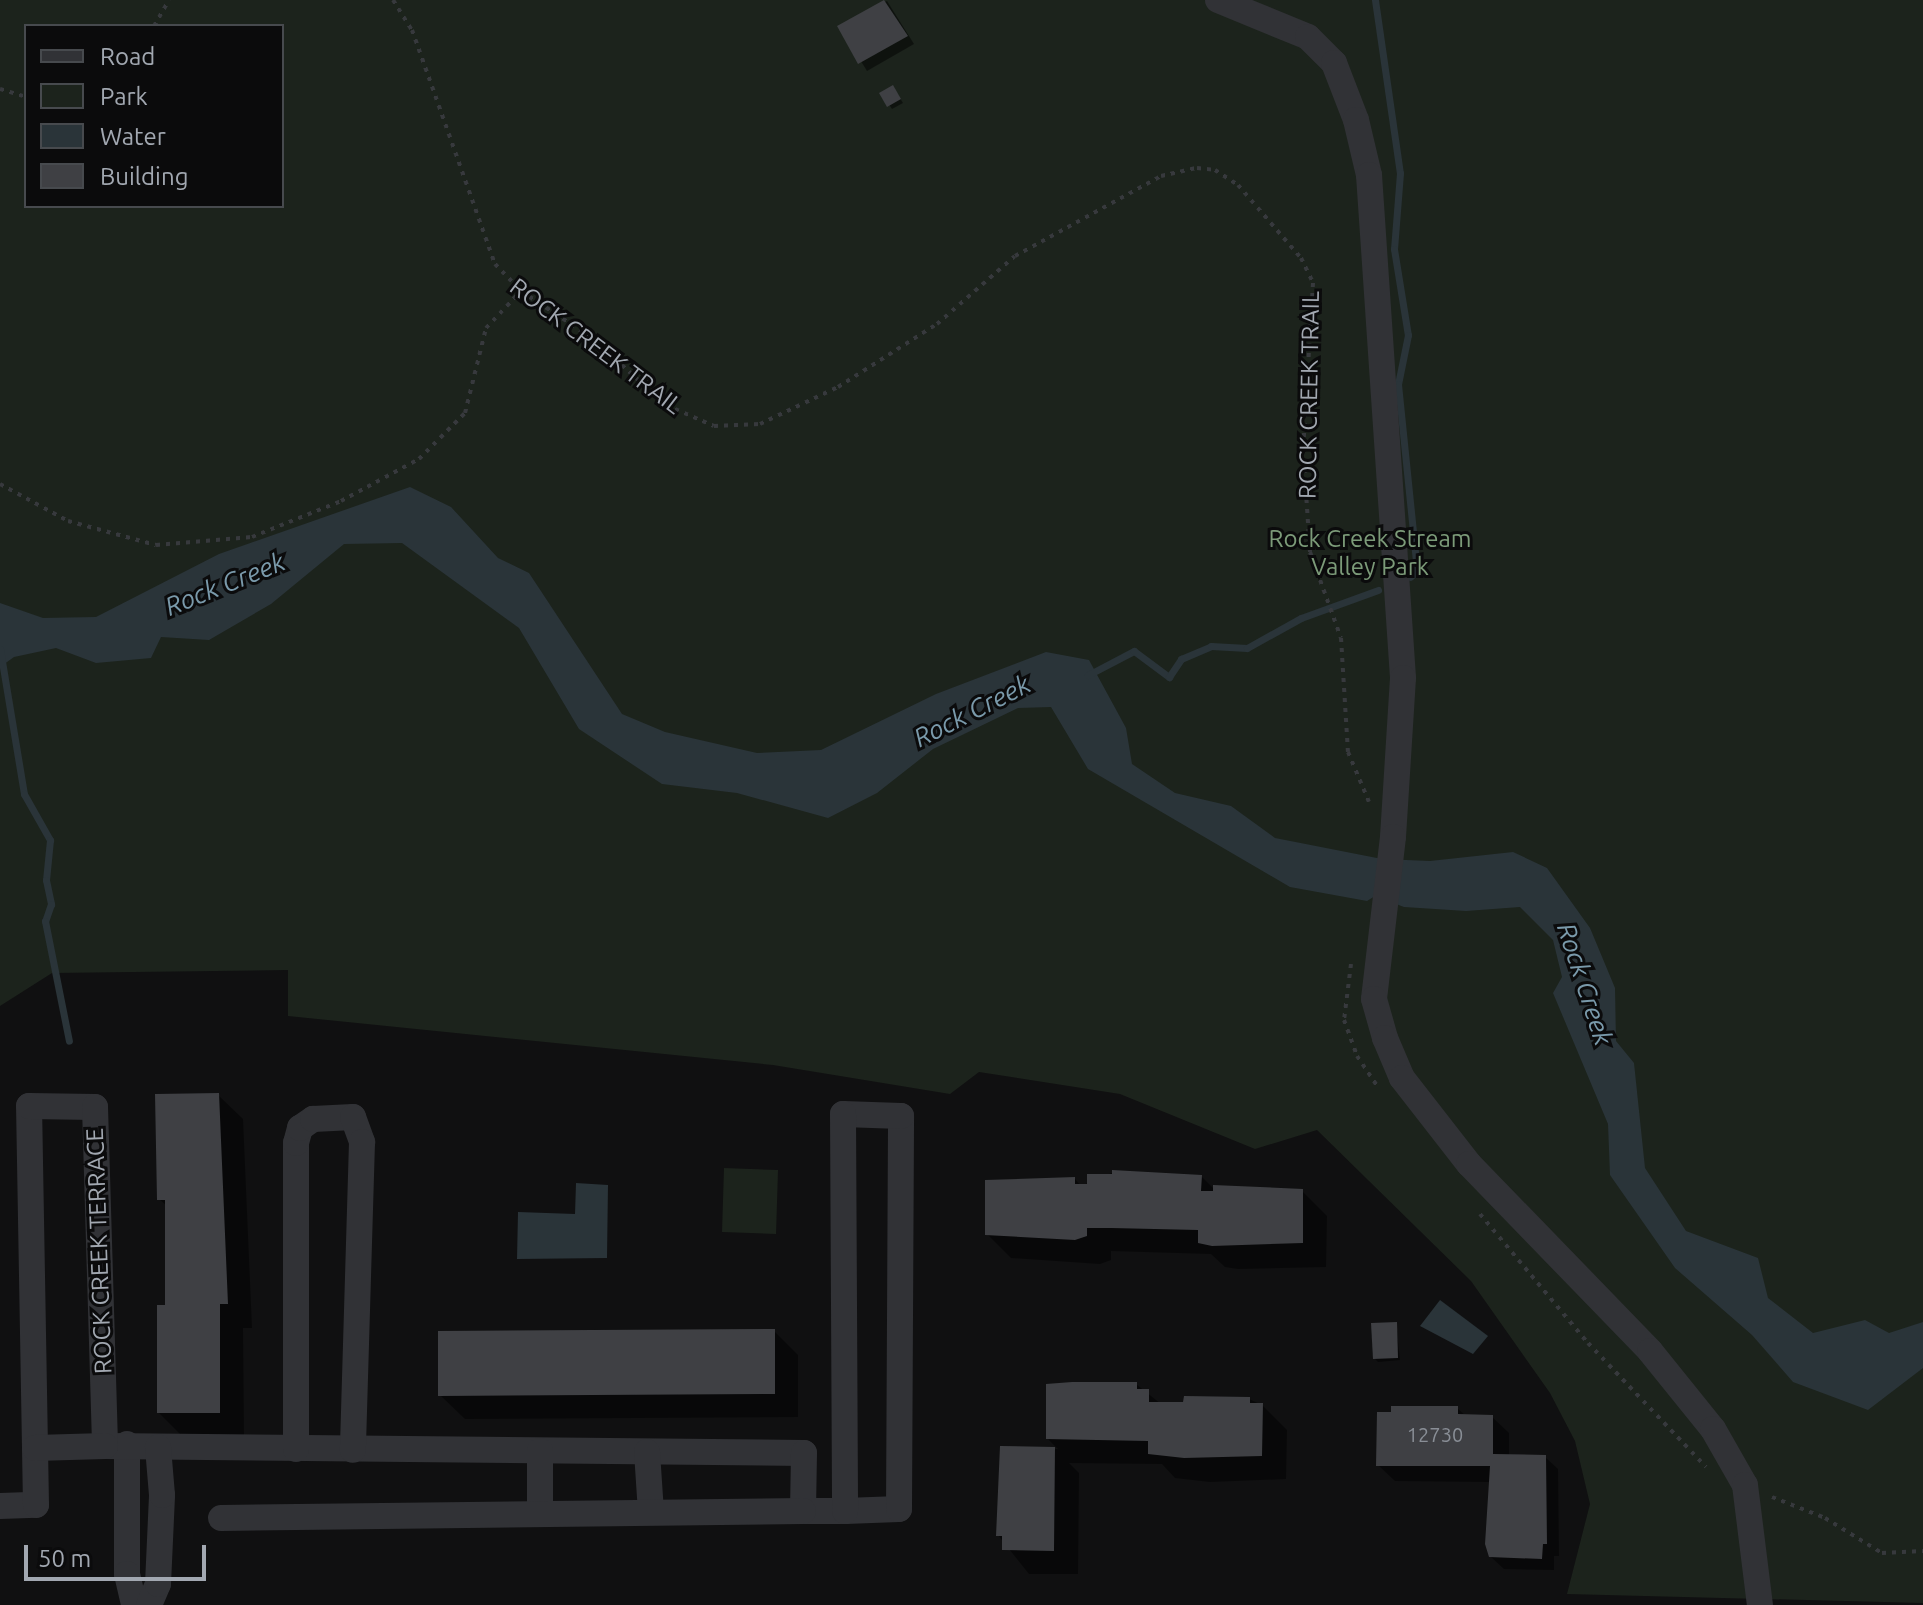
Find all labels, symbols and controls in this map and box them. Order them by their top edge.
legend [24,24,284,208]
text: Road [100,43,155,70]
text: Park [100,83,148,110]
text: Water [100,123,166,150]
text: Building [100,163,188,190]
street label: ROCK CREEK TRAIL [504,272,688,420]
street label: ROCK CREEK TRAIL [1293,291,1325,499]
park label: Rock Creek Stream Valley Park [1269,525,1471,581]
water label: Rock Creek [160,546,290,622]
water label: Rock Creek [908,668,1036,754]
water label: Rock Creek [1551,919,1619,1049]
street label: ROCK CREEK TERRACE [80,1128,118,1374]
house number: 12730 [1407,1422,1463,1446]
scale bar [28,1529,210,1579]
text: 50 m [38,1545,91,1572]

